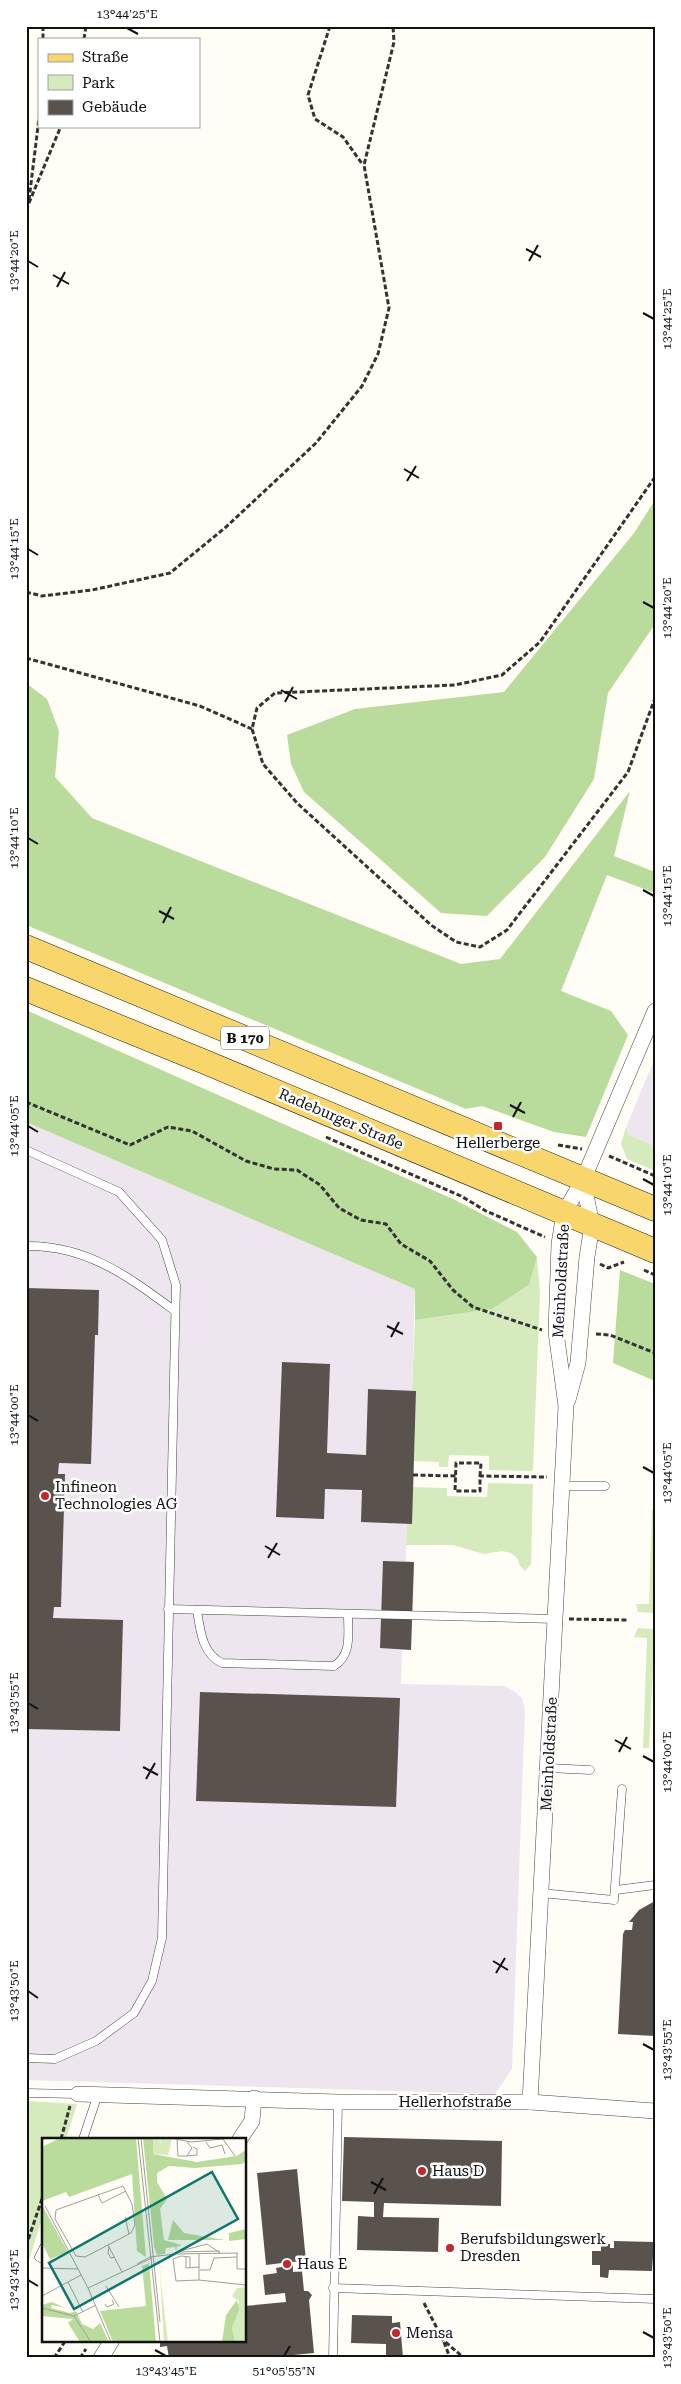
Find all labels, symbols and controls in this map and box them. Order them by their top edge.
text: 13°44'25"E [96,7,158,21]
legend [38,38,200,128]
text: Straße [82,48,129,66]
text: Park [82,74,116,92]
text: Gebäude [82,98,147,116]
text: 13°44'20"E [7,230,21,292]
text: 13°44'25"E [660,288,674,350]
text: 13°44'15"E [7,518,21,580]
text: 13°44'20"E [660,577,674,639]
text: 13°44'10"E [7,807,21,869]
text: 13°44'15"E [660,865,674,927]
road number: B 170 [221,1026,269,1050]
street label: Radeburger Straße [276,1085,406,1153]
text: 13°44'05"E [7,1095,21,1157]
marker: Hellerberge [492,1120,504,1132]
place label: Hellerberge [456,1134,540,1152]
text: 13°44'10"E [660,1154,674,1216]
street label: Meinholdstraße [549,1223,573,1339]
text: 13°44'00"E [7,1384,21,1446]
text: 13°44'05"E [660,1442,674,1504]
place label: Infineon Technologies AG [55,1478,178,1513]
marker: Infineon Technologies AG [39,1490,51,1502]
text: 13°43'55"E [7,1672,21,1734]
street label: Meinholdstraße [537,1696,561,1812]
text: 13°44'00"E [660,1731,674,1793]
text: 13°43'50"E [7,1960,21,2022]
text: 13°43'55"E [660,2019,674,2081]
street label: Hellerhofstraße [398,2093,512,2111]
inset map [42,2138,246,2342]
place label: Haus D [432,2162,484,2180]
marker: Haus D [416,2165,428,2177]
place label: Berufsbildungswerk Dresden [460,2230,606,2265]
marker: Berufsbildungswerk Dresden [444,2242,456,2254]
text: 13°43'45"E [7,2249,21,2311]
place label: Haus E [297,2255,347,2273]
marker: Haus E [281,2258,293,2270]
text: 13°43'50"E [660,2307,674,2369]
place label: Mensa [406,2324,453,2342]
marker: Mensa [390,2327,402,2339]
text: 13°43'45"E [135,2364,197,2378]
text: 51°05'55"N [252,2364,316,2378]

